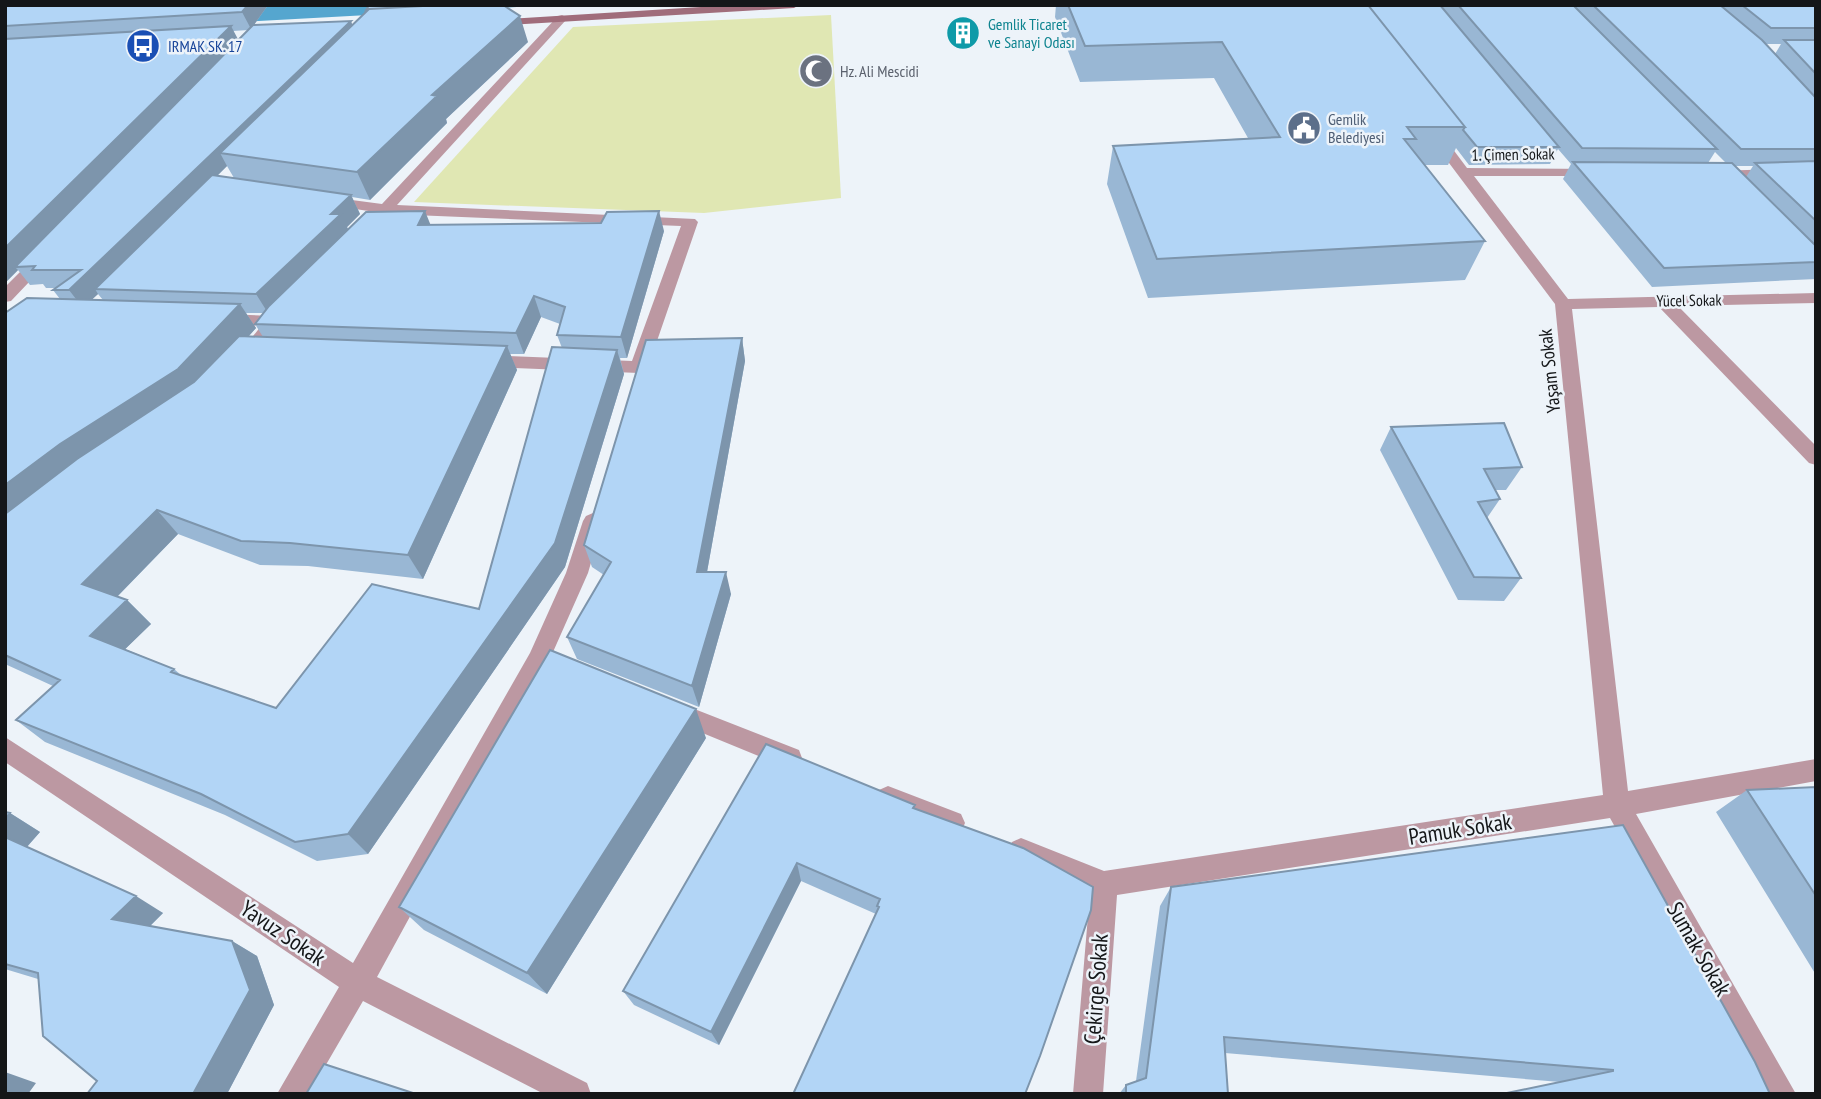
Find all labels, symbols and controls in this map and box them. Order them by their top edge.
building icon: Gemlik Ticaret ve Sanayi Odası [944,14,982,52]
place label: Gemlik Ticaret ve Sanayi Odası [988,14,1075,52]
bus stop icon: IRMAK SK. 17 [124,27,162,65]
place label: IRMAK SK. 17 [168,36,242,56]
mosque icon: Hz. Ali Mescidi [797,52,835,90]
place label: Hz. Ali Mescidi [840,61,919,81]
public building icon: Gemlik Belediyesi [1285,109,1323,147]
place label: Gemlik Belediyesi [1328,109,1384,147]
street label: 1. Çimen Sokak [1471,143,1556,165]
street label: Yücel Sokak [1656,289,1723,311]
street label: Yaşam Sokak [1533,327,1565,414]
street label: Pamuk Sokak [1406,806,1514,851]
street label: Yavuz Sokak [235,894,332,972]
street label: Sumak Sokak [1661,896,1738,1001]
street label: Çekirge Sokak [1077,933,1114,1045]

